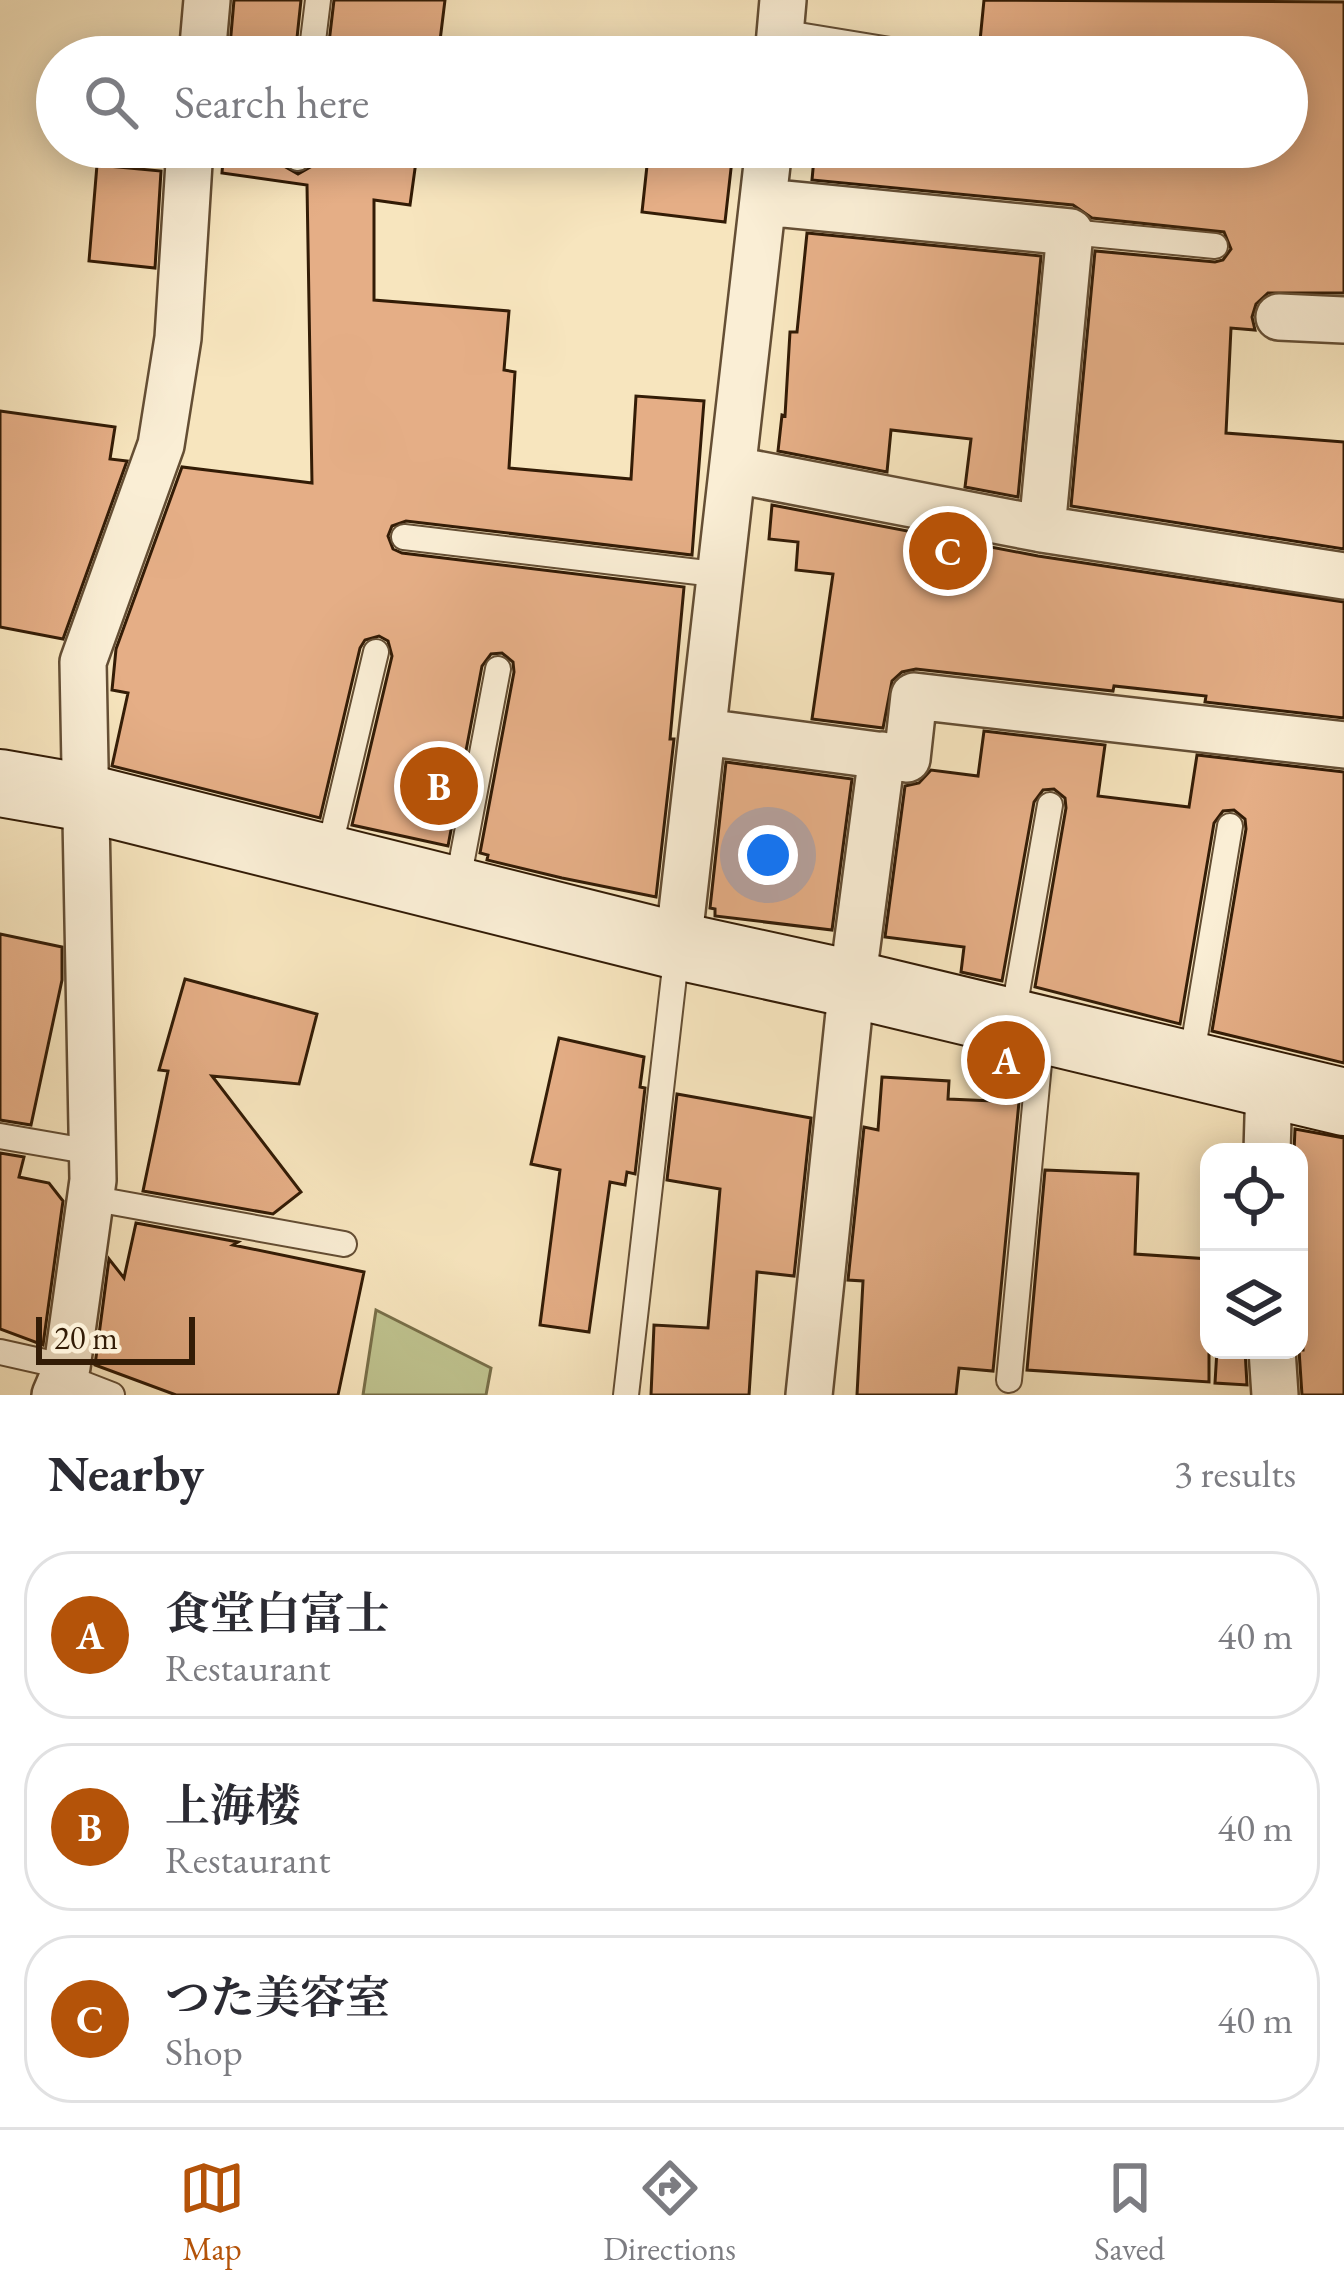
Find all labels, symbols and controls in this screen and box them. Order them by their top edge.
search box [36,36,1308,168]
icon: search [78,69,144,135]
text: Search here [174,73,369,131]
pin: C [909,506,987,596]
pin: B [400,741,478,831]
your location [738,825,798,885]
pin: A [967,1015,1045,1105]
map controls [1200,1143,1308,1359]
button: locate [1200,1143,1308,1251]
button: layers [1200,1251,1308,1359]
scale bar [36,1311,195,1364]
text: 20 m [54,1316,118,1359]
text: Nearby [48,1440,204,1506]
text: 3 results [1174,1448,1296,1499]
text: 食堂白富士 [165,1584,390,1642]
text: A [76,1610,104,1661]
text: 40 m [1217,1610,1293,1661]
text: Restaurant [165,1642,330,1693]
text: 上海楼 [165,1776,300,1834]
text: B [78,1802,102,1853]
text: 40 m [1217,1802,1293,1853]
text: Restaurant [165,1834,330,1885]
text: つた美容室 [165,1968,390,2026]
text: C [76,1994,104,2045]
text: 40 m [1217,1994,1293,2045]
text: Shop [165,2026,243,2077]
tab: Map [179,2155,245,2270]
tab: Directions [603,2155,736,2270]
tab: Saved [1094,2155,1165,2270]

